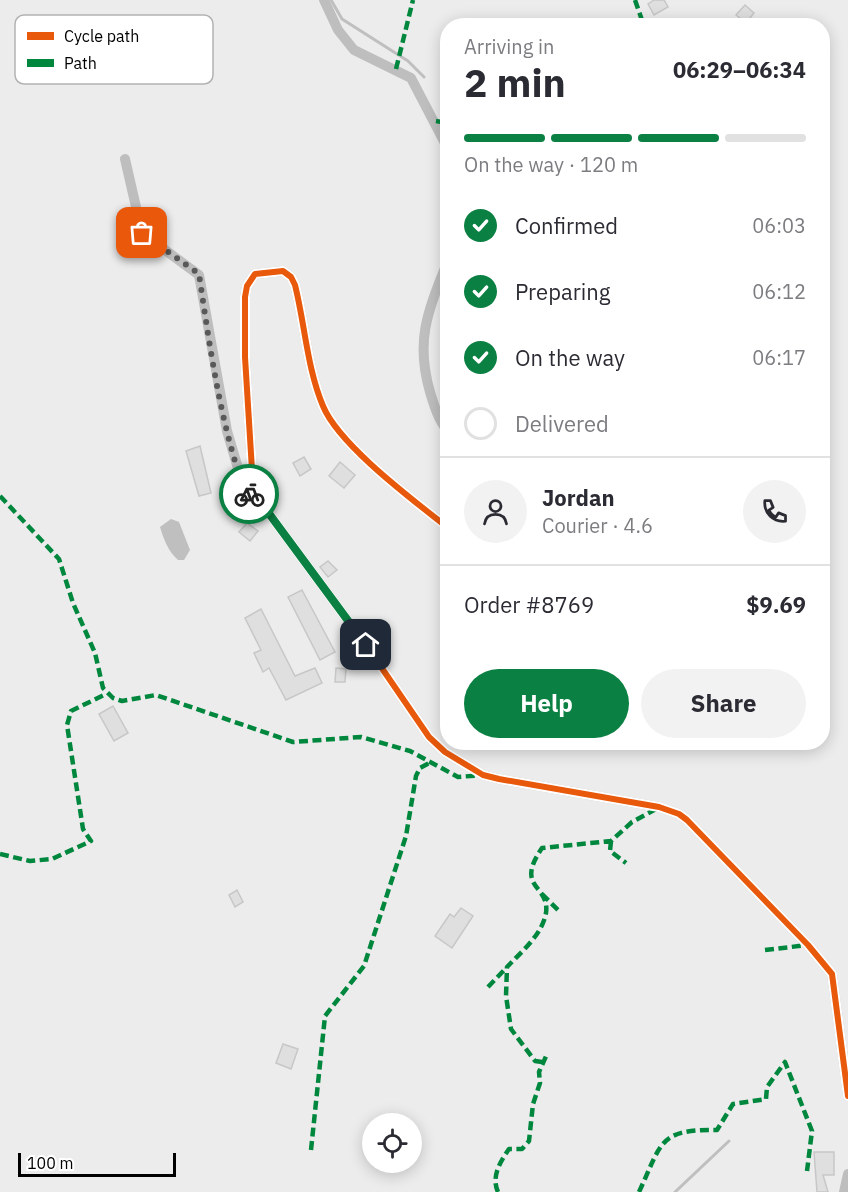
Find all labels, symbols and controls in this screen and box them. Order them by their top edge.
legend [15,15,213,84]
text: Cycle path [64,26,139,46]
text: Arriving in [464,33,554,60]
text: Path [64,53,97,73]
text: 06:29–06:34 [673,55,806,84]
text: 2 min [464,57,566,108]
text: On the way · 120 m [464,151,638,178]
pin [116,207,167,258]
icon: check [464,209,497,242]
text: Confirmed [515,211,618,240]
text: 06:03 [752,212,806,239]
icon: bag [125,216,158,249]
icon: check [464,275,497,308]
text: Preparing [515,277,610,306]
text: 06:12 [752,278,806,305]
icon: check [464,341,497,374]
text: On the way [515,343,625,372]
text: 06:17 [752,344,806,371]
text: Delivered [515,409,609,438]
courier [219,464,279,524]
icon: bike [233,478,266,511]
button: person [464,480,527,543]
button: phone [743,480,806,543]
text: Jordan [542,483,615,512]
text: Courier · 4.6 [542,512,653,539]
text: Order #8769 [464,590,594,619]
text: $9.69 [746,590,806,619]
pin [340,619,391,670]
icon: home [349,628,382,661]
button: Help [464,669,629,738]
button: Share [641,669,806,738]
map controls [362,1113,422,1173]
button: locate [362,1113,422,1173]
scale bar [18,1150,176,1178]
text: 100 m [27,1153,74,1173]

